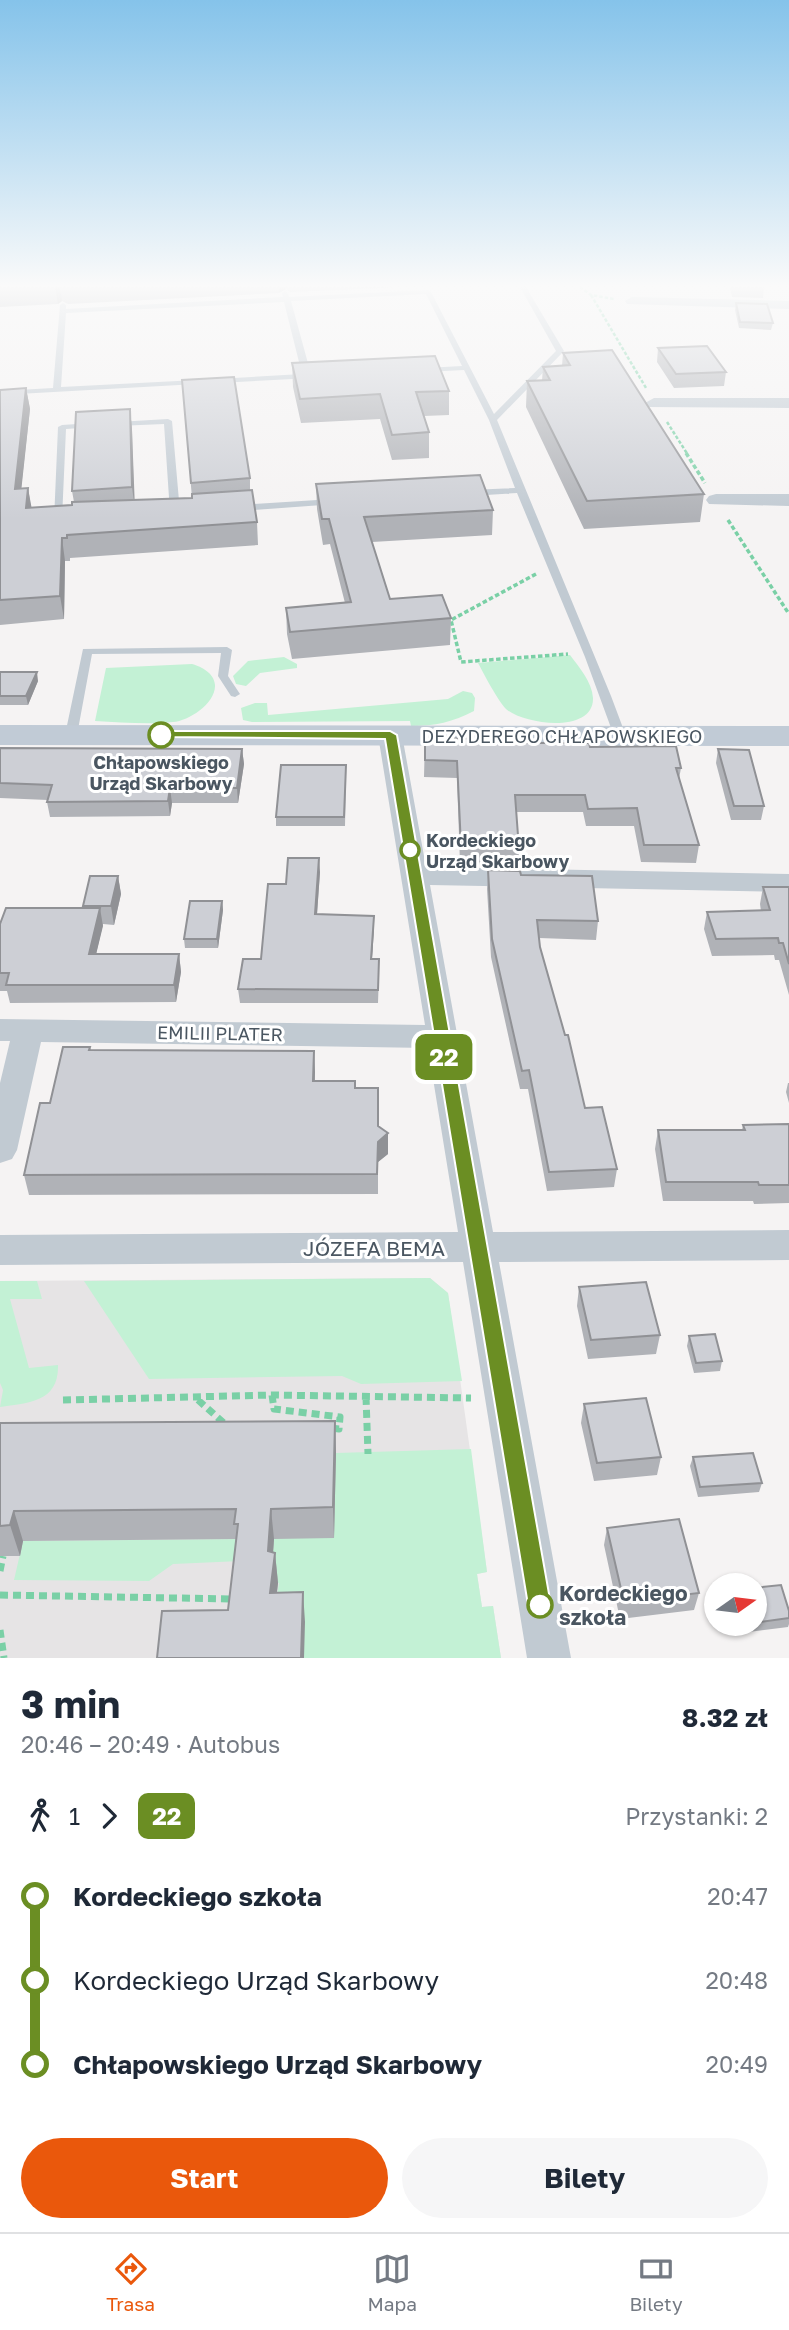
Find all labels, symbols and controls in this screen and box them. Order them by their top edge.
marker: Chłapowskiego Urząd Skarbowy [148,722,174,748]
street label: DEZYDEREGO CHŁAPOWSKIEGO [422,725,702,747]
place label: Chłapowskiego Urząd Skarbowy [89,751,233,794]
place label: Kordeckiego Urząd Skarbowy [426,829,569,872]
marker: Kordeckiego Urząd Skarbowy [400,840,420,860]
street label: EMILII PLATER [157,1021,283,1045]
line badge: 22 [412,1034,476,1080]
text: 22 [429,1042,459,1071]
street label: JÓZEFA BEMA [303,1235,445,1261]
north arrow [704,1573,766,1636]
map controls [704,1573,767,1636]
place label: Kordeckiego szkoła [559,1580,688,1630]
marker: Kordeckiego szkoła [527,1592,553,1618]
text: 3 min [21,1681,120,1726]
text: 8.32 zł [682,1702,768,1733]
text: 20:46 – 20:49 · Autobus [21,1730,280,1758]
icon: walk [21,1797,59,1835]
icon: forward [90,1797,128,1835]
text: 22 [152,1801,181,1830]
text: 1 [69,1802,80,1830]
text: Przystanki: 2 [625,1802,768,1830]
text: Kordeckiego szkoła [73,1881,322,1912]
text: 20:47 [707,1882,768,1910]
text: Kordeckiego Urząd Skarbowy [73,1965,439,1996]
text: 20:48 [705,1966,768,1994]
text: Chłapowskiego Urząd Skarbowy [73,2049,482,2080]
text: 20:49 [706,2050,768,2078]
button: Start [21,2138,388,2218]
button: Bilety [402,2138,768,2218]
tab: Trasa [106,2250,155,2315]
tab: Mapa [367,2250,417,2315]
tab: Bilety [629,2250,683,2315]

